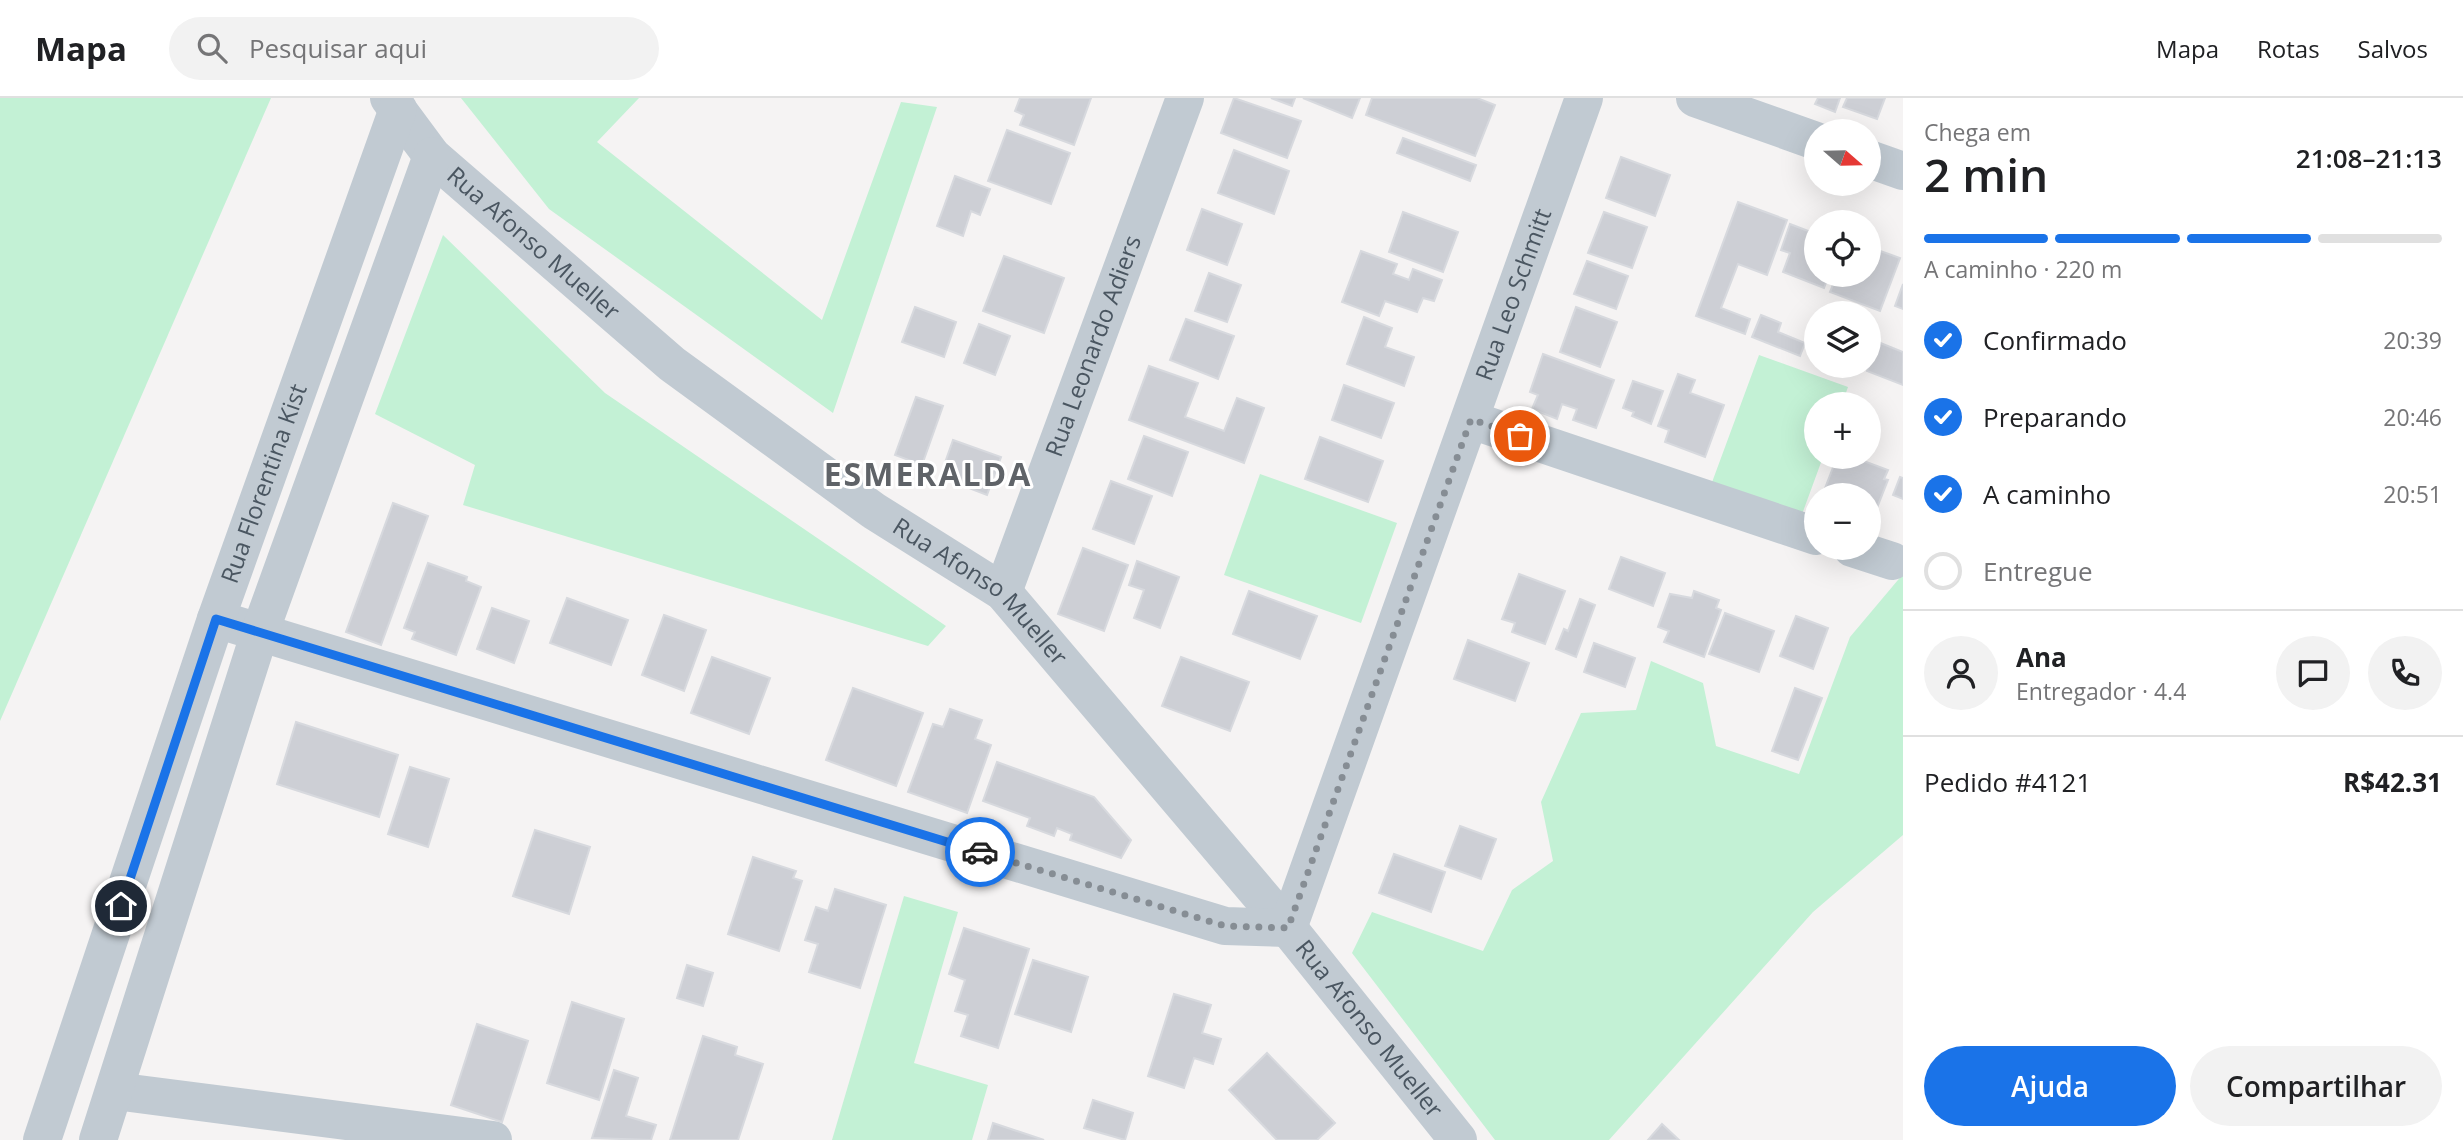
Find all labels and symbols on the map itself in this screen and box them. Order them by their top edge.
north arrow [1804,119,1881,196]
street label: Rua Afonso Mueller [441,158,628,327]
street label: Rua Leo Schmitt [1467,204,1558,385]
street label: Rua Leonardo Adiers [1036,230,1148,461]
street label: Rua Florentina Kist [212,379,314,587]
pin [1490,406,1550,466]
district label: ESMERALDA [824,452,1032,495]
street label: Rua Afonso Mueller [887,509,1076,672]
courier [945,817,1015,887]
pin [91,876,151,936]
street label: Rua Afonso Mueller [1289,932,1452,1124]

